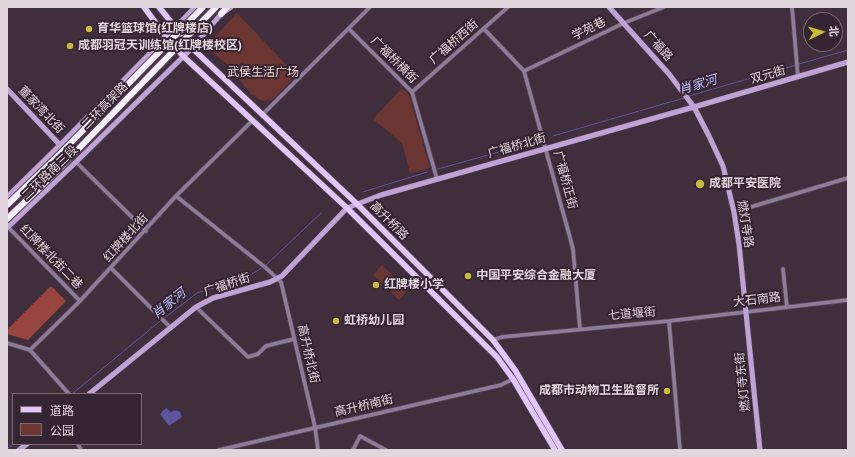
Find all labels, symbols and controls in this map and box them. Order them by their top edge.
north arrow [803,12,843,52]
street label: 学苑巷 [570,15,608,43]
street label: 广福桥西街 [427,17,481,67]
place label: 育华篮球馆(红牌楼店) [97,22,213,36]
marker: 育华篮球馆(红牌楼店) [84,24,94,34]
text: 北 [827,25,841,37]
street label: 广福路 [641,28,675,64]
street label: 广福桥横街 [368,34,420,86]
place label: 成都羽冠天训练馆(红牌楼校区) [78,39,242,53]
marker: 成都羽冠天训练馆(红牌楼校区) [65,41,75,51]
street label: 双元街 [749,63,787,87]
park label: 武侯生活广场 [227,66,299,80]
water label: 肖家河 [677,72,719,98]
street label: 二环高架路 [79,79,131,133]
street label: 董家湾北街 [15,83,67,137]
street label: 广福桥北街 [486,131,548,161]
street label: 二环路南三段 [19,143,81,203]
street label: 广福桥正街 [550,149,580,211]
place label: 成都平安医院 [709,177,781,191]
marker: 成都平安医院 [694,178,706,190]
street label: 高升桥路 [367,199,411,243]
street label: 燃灯寺路 [734,199,756,249]
street label: 红牌楼北街 [101,211,151,265]
street label: 红牌楼北街二巷 [17,222,85,292]
place label: 中国平安综合金融大厦 [476,269,596,283]
street label: 广福桥街 [202,271,252,299]
marker: 中国平安综合金融大厦 [463,271,473,281]
place label: 红牌楼小学 [384,278,444,292]
marker: 红牌楼小学 [371,280,381,290]
water label: 肖家河 [149,286,189,322]
street label: 大石南路 [732,290,782,310]
street label: 七道堰街 [607,305,657,323]
place label: 虹桥幼儿园 [344,314,404,328]
marker: 虹桥幼儿园 [331,316,341,326]
street label: 高升桥北街 [294,323,322,385]
street label: 燃灯寺东街 [733,351,753,413]
place label: 成都市动物卫生监督所 [539,384,659,398]
marker: 成都市动物卫生监督所 [662,386,672,396]
street label: 高升桥南街 [333,392,395,420]
legend [12,393,142,445]
text: 道路 [50,403,74,418]
text: 公园 [50,423,74,438]

